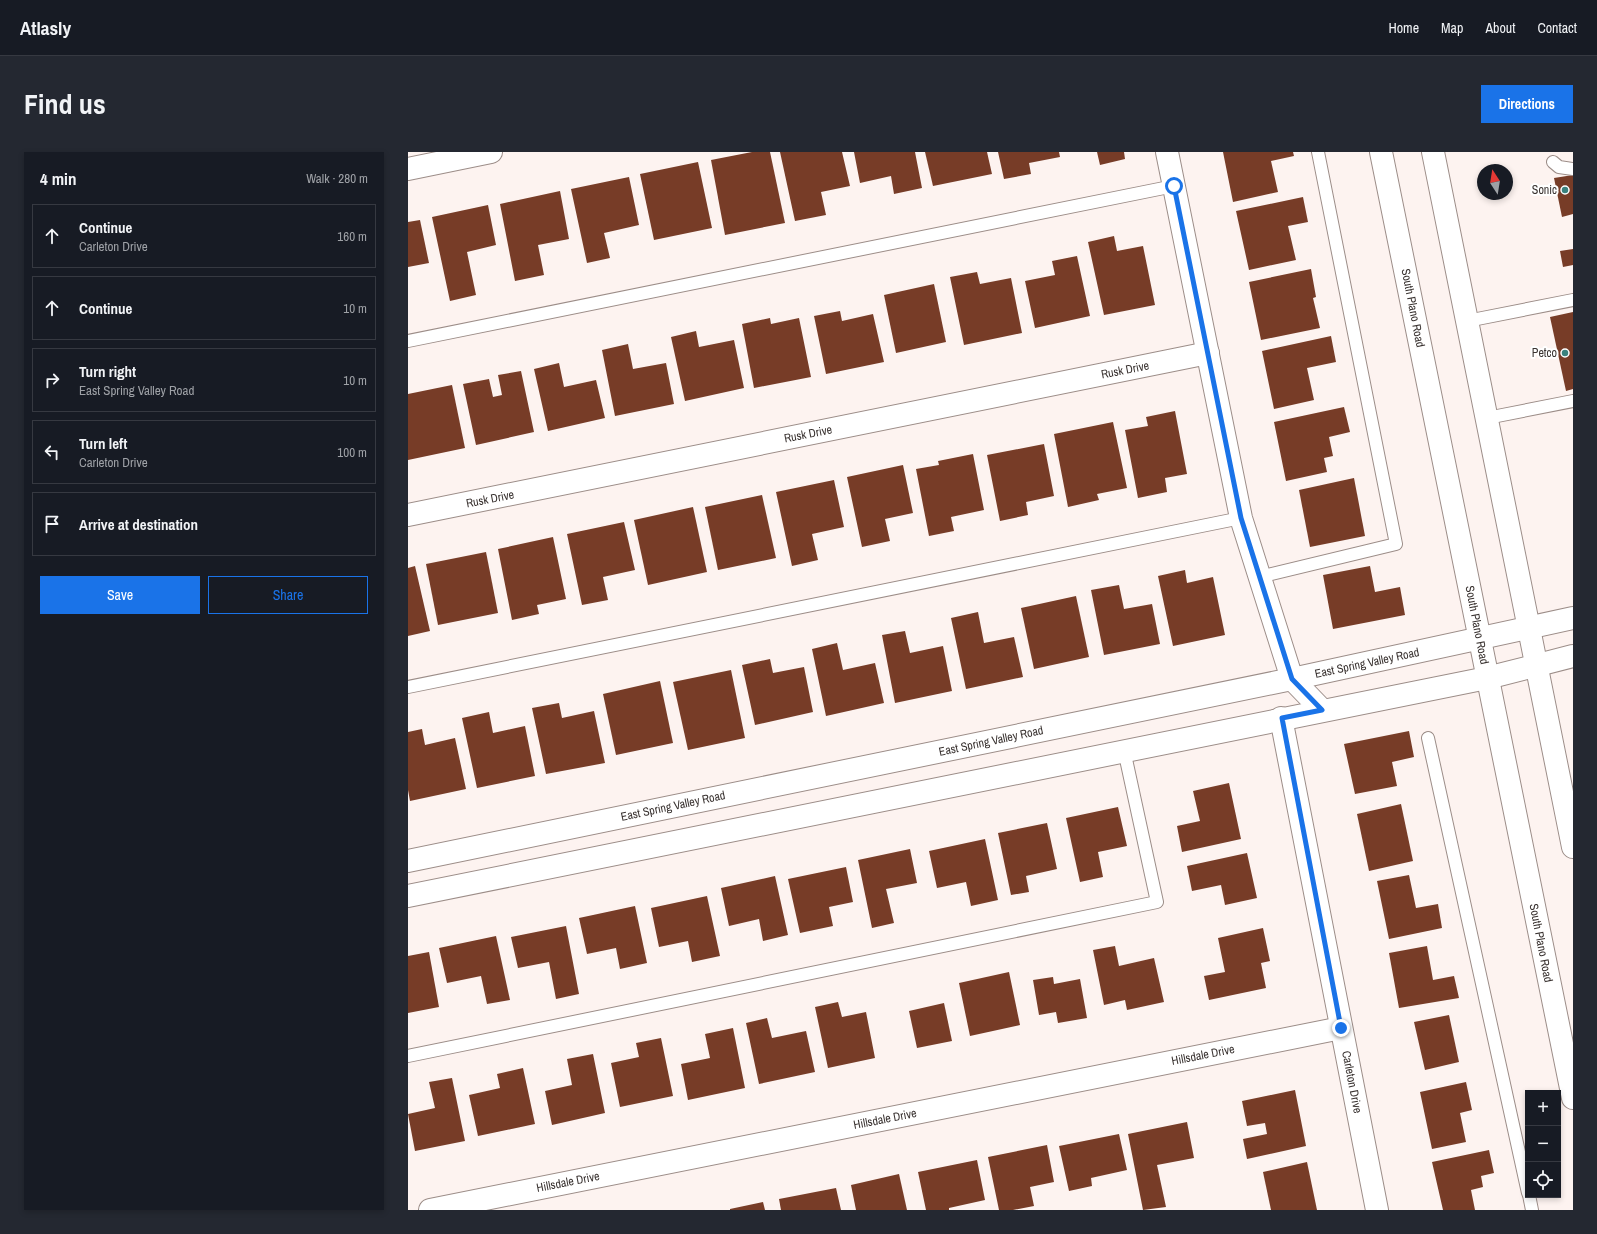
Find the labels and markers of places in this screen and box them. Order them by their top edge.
place label: Sonic [1532,182,1557,198]
marker: Sonic [1560,185,1570,195]
place label: Petco [1532,345,1557,361]
marker: Petco [1560,348,1570,358]

